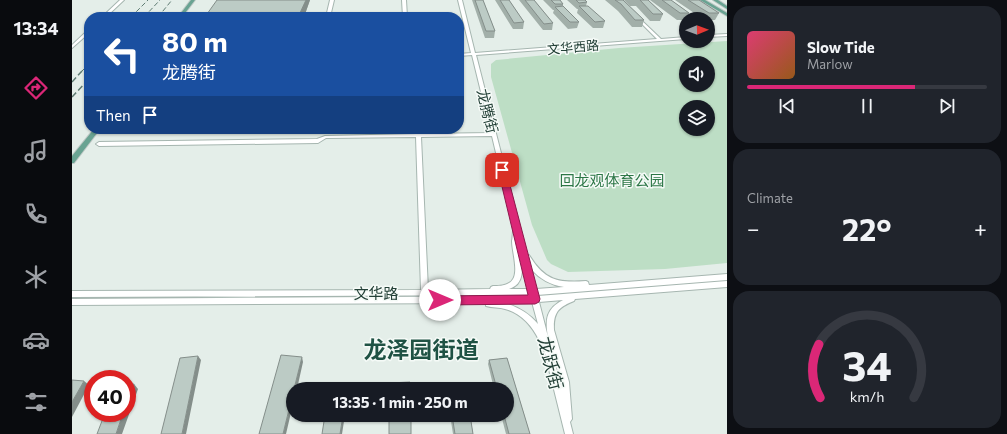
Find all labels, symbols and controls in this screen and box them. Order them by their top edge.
north arrow [679,12,715,48]
map controls [679,12,715,136]
text: 13:34 [14,17,58,39]
text: 80 m [162,24,228,58]
icon: left [96,28,148,80]
street label: 文华西路 [546,37,600,57]
text: Slow Tide [807,38,875,56]
button: sound [679,56,715,92]
text: Marlow [807,56,853,72]
text: 龙腾街 [162,61,216,83]
icon: directions [22,74,50,102]
street label: 龙腾街 [474,87,502,135]
icon: previous [776,95,798,117]
icon: pause [856,95,878,117]
icon: next [936,95,958,117]
button: layers [679,100,715,136]
icon: arrive [139,104,161,126]
text: Then [96,106,131,124]
icon: music [22,137,50,165]
pin [485,153,519,187]
icon: arrive [491,159,513,181]
park label: 回龙观体育公园 [559,171,665,189]
text: Climate [747,190,793,206]
icon: phone [22,200,50,228]
text: 22° [842,210,892,247]
text: − [747,215,760,242]
text: + [974,215,987,242]
icon: climate [22,263,50,291]
position arrow [419,279,461,321]
street label: 文华路 [353,284,399,302]
icon: car [22,326,50,354]
street label: 龙跃街 [534,334,568,392]
district label: 龙泽园街道 [364,335,479,363]
text: 34 [842,338,892,389]
speed limit sign: 40 [84,370,136,422]
text: km/h [850,386,884,404]
icon: filters [22,388,50,416]
text: 13:35 · 1 min · 250 m [332,393,468,411]

